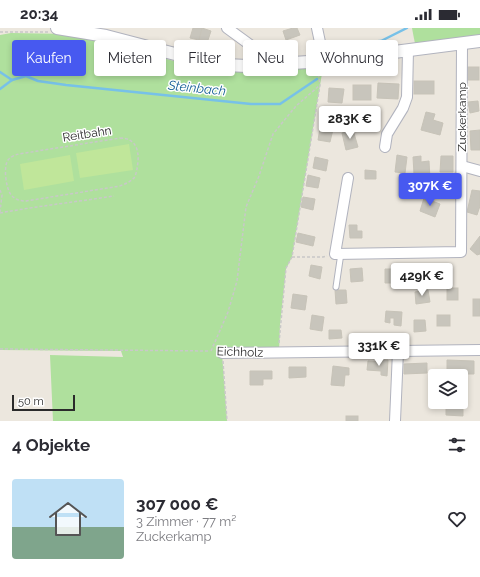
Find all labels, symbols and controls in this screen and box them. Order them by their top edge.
text: 20:34 [20,5,58,23]
chip: Kaufen [12,40,86,76]
chip: Mieten [94,40,166,76]
chip: Filter [174,40,235,76]
chip: Neu [243,40,298,76]
chip: Wohnung [306,40,398,76]
water label: Steinbach [166,77,227,98]
street label: Zuckerkamp [455,82,469,152]
pin: 283K € [317,106,383,140]
text: 283K € [328,111,372,126]
street label: Reitbahn [62,123,112,145]
pin: 307K € [397,173,463,207]
text: 307K € [408,178,452,193]
pin: 429K € [389,263,455,297]
text: 429K € [400,268,444,283]
pin: 331K € [346,333,412,367]
text: 331K € [358,338,400,353]
street label: Eichholz [216,344,264,360]
map controls [428,369,468,409]
button: layers [428,369,468,409]
scale bar [12,393,75,412]
text: 50 m [18,395,44,408]
icon: filters [446,434,468,456]
text: 4 Objekte [12,435,90,455]
text: 307 000 € [136,494,219,514]
icon: home [44,495,92,543]
icon: heart [446,508,468,530]
text: 3 Zimmer · 77 m² [136,514,236,529]
text: Zuckerkamp [136,529,212,544]

